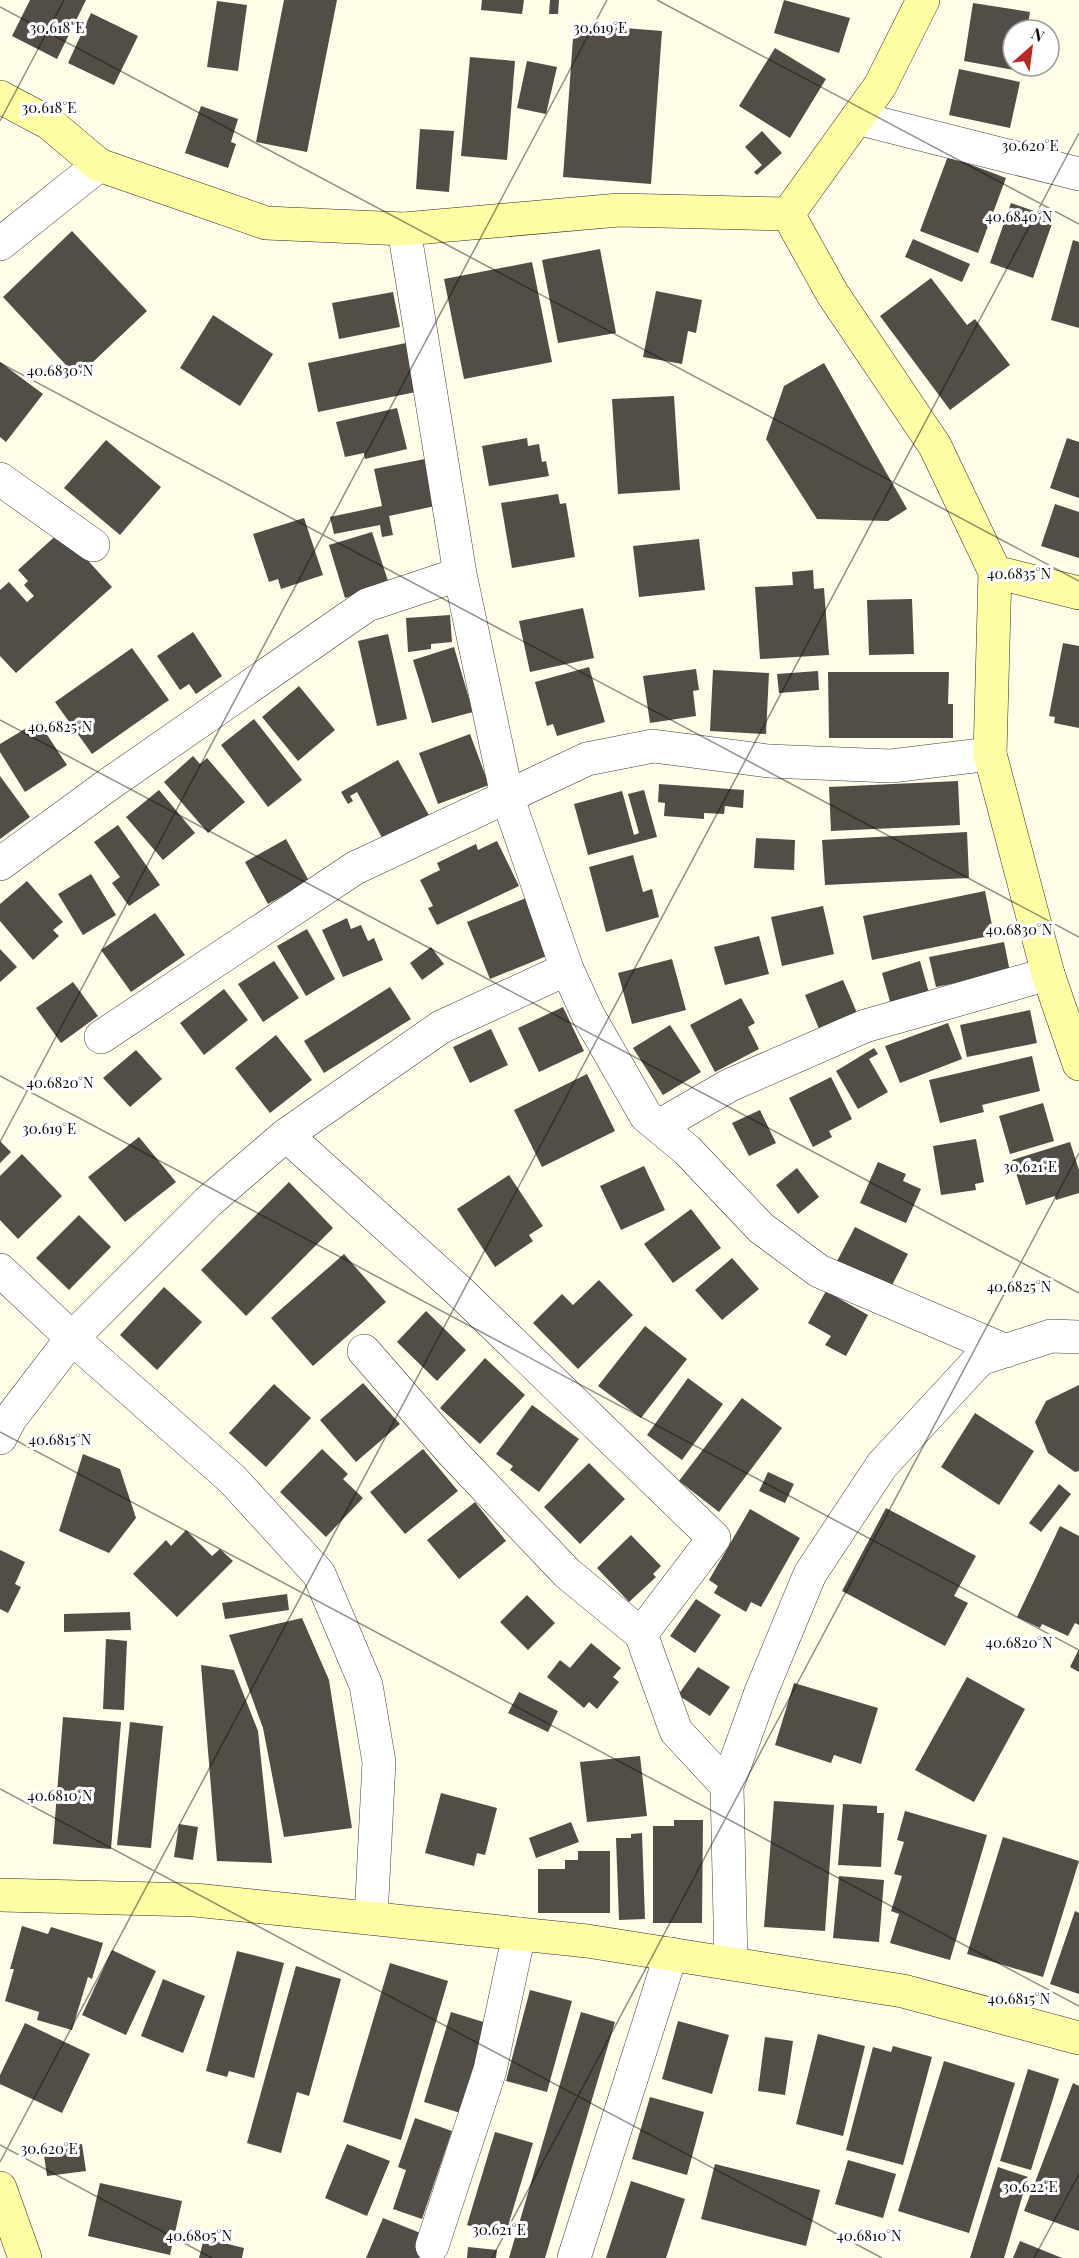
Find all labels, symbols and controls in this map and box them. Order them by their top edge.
text: 30.618°E [30,17,84,37]
text: 30.619°E [573,17,627,37]
north arrow [1001,18,1061,78]
text: N [1028,22,1049,47]
text: 30.618°E [22,97,76,117]
text: 30.620°E [1001,135,1059,155]
text: 40.6840°N [985,206,1053,226]
text: 40.6830°N [27,360,94,380]
text: 40.6835°N [987,563,1051,583]
text: 40.6825°N [28,716,93,736]
text: 40.6830°N [986,919,1053,939]
text: 40.6820°N [26,1072,94,1092]
text: 30.619°E [22,1118,76,1138]
text: 30.621°E [1003,1156,1057,1176]
text: 40.6825°N [987,1276,1052,1296]
text: 40.6815°N [29,1429,92,1449]
text: 40.6820°N [985,1632,1053,1652]
text: 40.6810°N [27,1785,93,1805]
text: 40.6815°N [988,1988,1051,2008]
text: 30.620°E [20,2138,78,2158]
text: 30.622°E [1002,2176,1058,2196]
text: 30.621°E [472,2219,526,2239]
text: 40.6805°N [166,2225,233,2245]
text: 40.6810°N [836,2225,902,2245]

